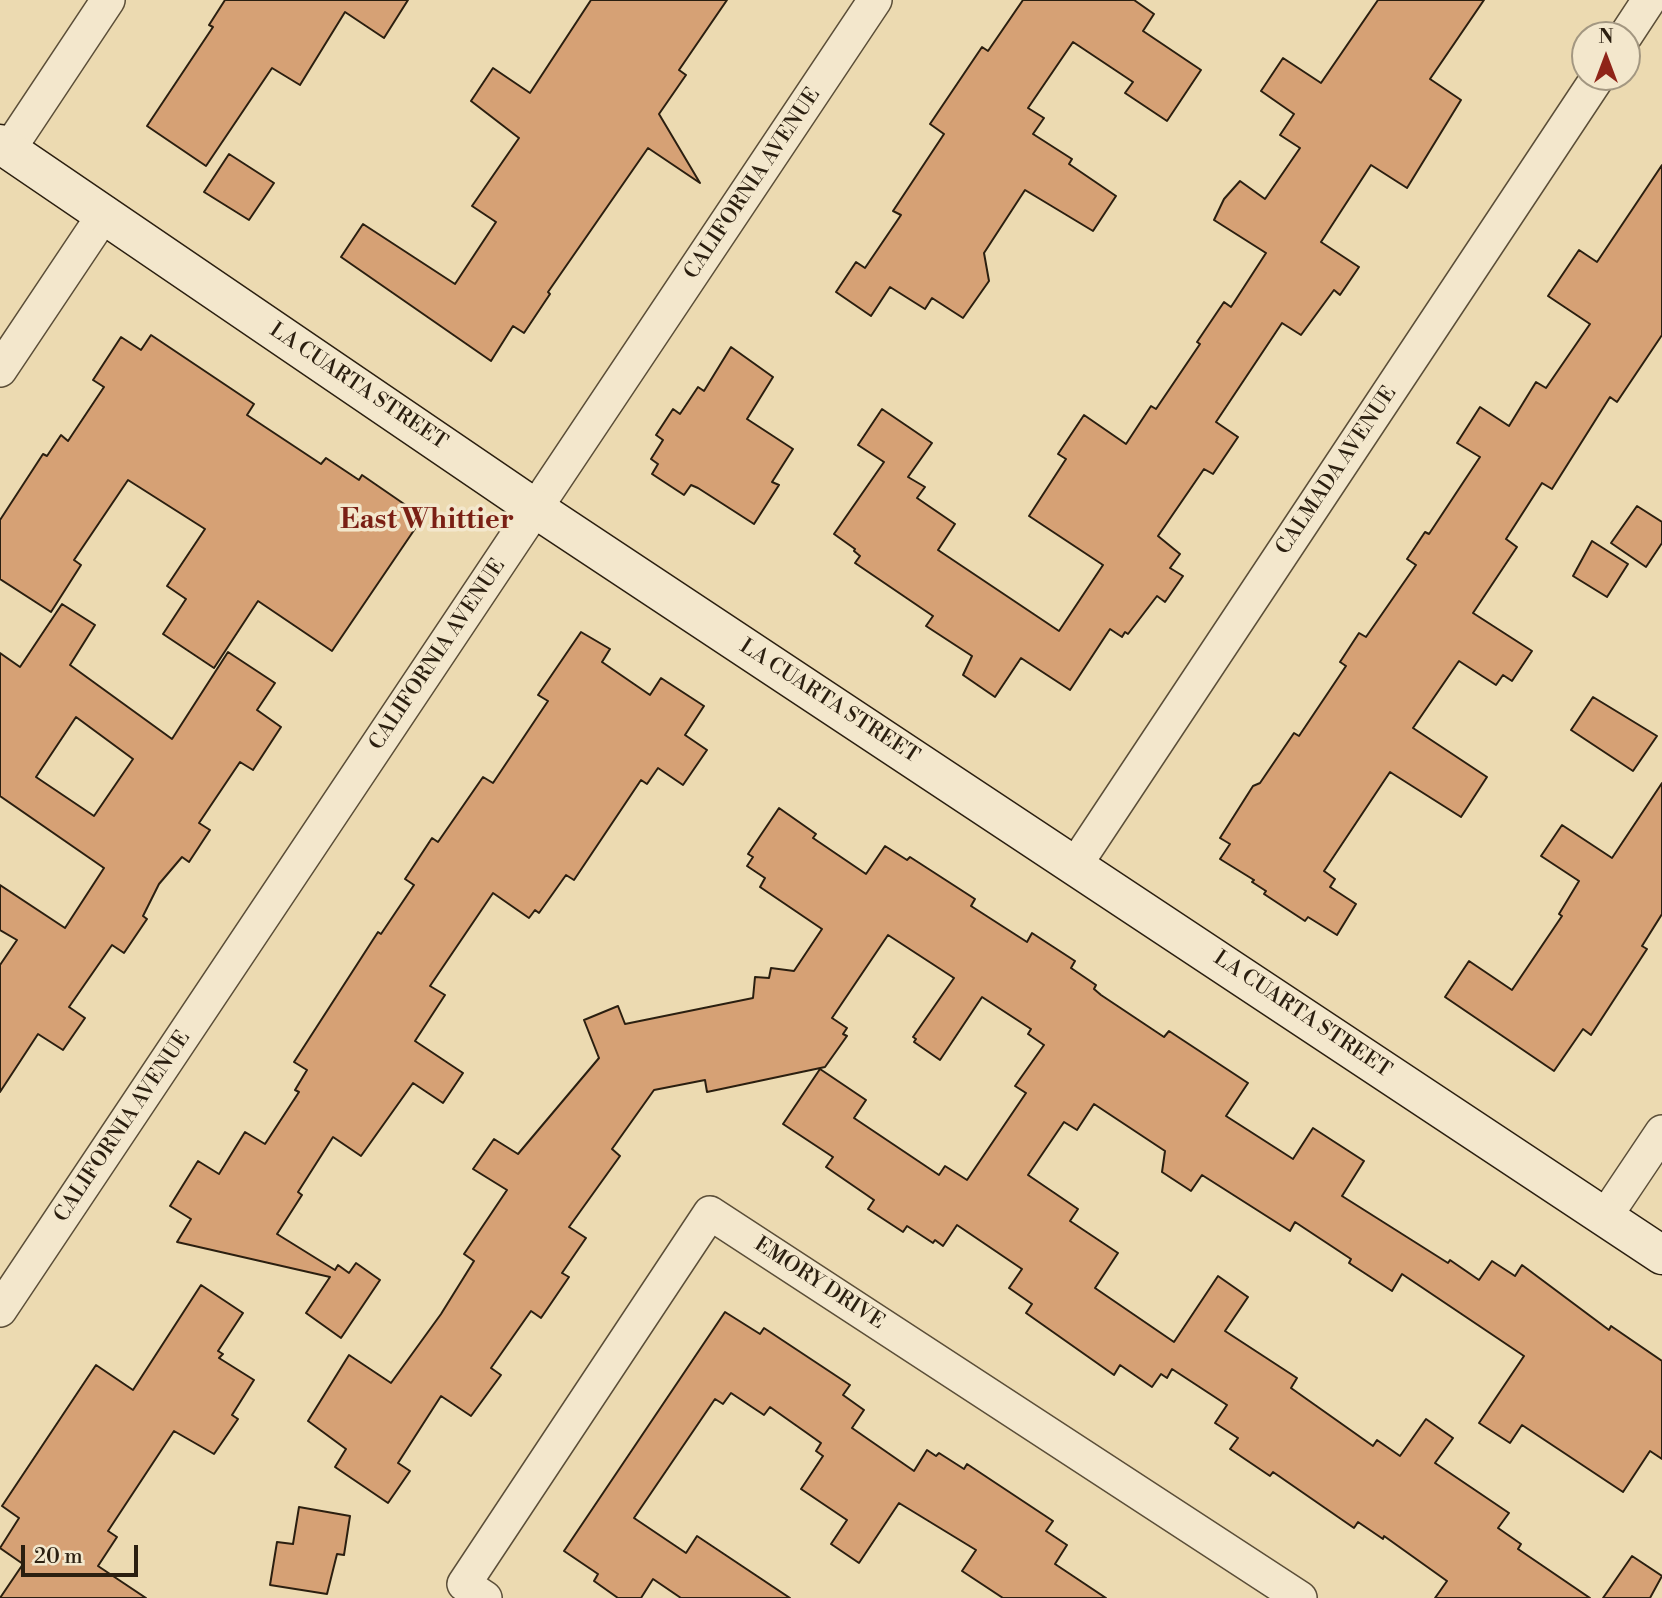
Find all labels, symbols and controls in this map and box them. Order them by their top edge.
north arrow [1571,21,1641,91]
text: N [1598,25,1614,49]
street label: CALIFORNIA AVENUE [680,84,826,284]
street label: LA CUARTA STREET [264,318,452,456]
street label: CALMADA AVENUE [1271,382,1403,560]
district label: East Whittier [340,504,514,538]
street label: CALIFORNIA AVENUE [365,555,511,755]
street label: LA CUARTA STREET [734,634,924,770]
street label: LA CUARTA STREET [1208,946,1396,1084]
street label: CALIFORNIA AVENUE [50,1027,196,1227]
street label: EMORY DRIVE [749,1233,889,1335]
scale bar [24,1532,142,1576]
text: 20 m [34,1544,83,1570]

